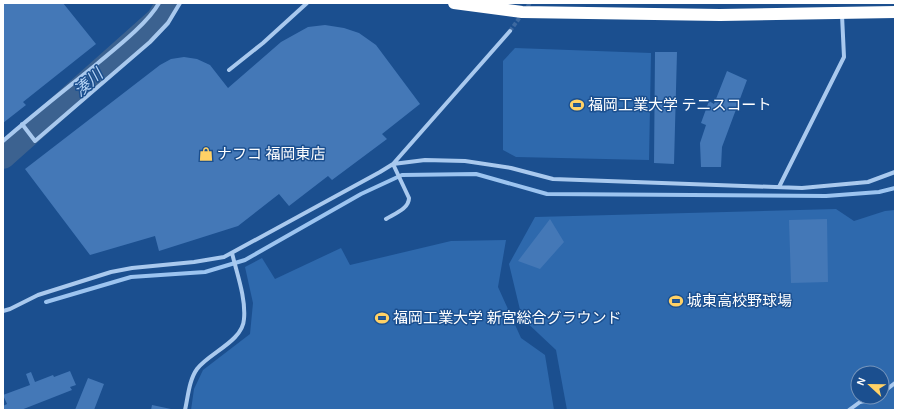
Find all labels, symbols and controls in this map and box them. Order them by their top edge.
water label: 湊川 [70,63,108,100]
place label: 福岡工業大学 テニスコート [588,96,772,114]
sports icon: 福岡工業大学 テニスコート [569,97,585,113]
place label: ナフコ 福岡東店 [217,145,326,163]
shop icon: ナフコ 福岡東店 [198,146,214,162]
place label: 城東高校野球場 [687,292,792,310]
sports icon: 城東高校野球場 [668,293,684,309]
place label: 福岡工業大学 新宮総合グラウンド [393,309,622,327]
sports icon: 福岡工業大学 新宮総合グラウンド [374,310,390,326]
north arrow [850,365,890,405]
text: N [854,375,869,388]

